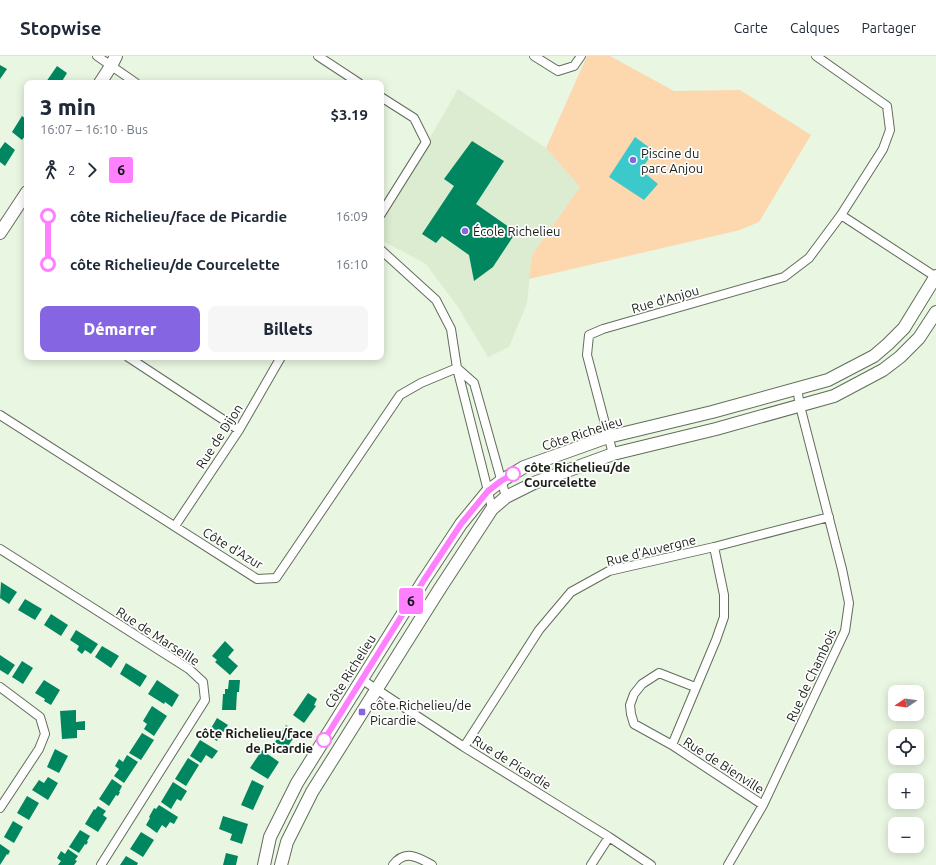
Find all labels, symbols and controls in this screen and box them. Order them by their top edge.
text: Stopwise [20,17,101,39]
text: Carte [734,20,768,36]
text: Calques [790,20,839,36]
text: Partager [861,20,916,36]
text: 3 min [40,94,96,119]
text: $3.19 [330,106,368,123]
text: 16:07 – 16:10 · Bus [40,122,148,136]
place label: Piscine du parc Anjou [641,146,703,175]
marker: Piscine du parc Anjou [628,155,638,165]
icon: walk [40,159,62,181]
icon: forward [81,159,103,181]
text: 6 [117,162,125,178]
text: 2 [68,163,75,177]
text: côte Richelieu/face de Picardie [70,208,287,225]
text: 16:09 [335,209,368,223]
place label: École Richelieu [473,223,561,238]
marker: École Richelieu [460,226,470,236]
text: côte Richelieu/de Courcelette [70,256,280,273]
text: 16:10 [335,257,368,271]
street label: Rue d'Anjou [630,283,700,315]
button: Démarrer [40,306,200,352]
button: Billets [208,306,368,352]
street label: Rue de Dijon [193,401,245,471]
street label: Côte Richelieu [540,413,624,453]
place label: côte Richelieu/de Courcelette [524,460,630,489]
marker: côte Richelieu/de Courcelette [505,466,521,482]
street label: Côte d'Azur [200,525,266,571]
street label: Rue d'Auvergne [605,532,697,568]
line badge: 6 [398,588,424,614]
text: 6 [407,593,415,609]
street label: Rue de Marseille [114,604,202,668]
street label: Rue de Chambois [783,626,839,724]
street label: Côte Richelieu [322,632,378,710]
north arrow [888,685,924,721]
map controls [888,685,924,853]
place label: côte Richelieu/de Picardie [370,698,471,727]
marker: côte Richelieu/de Picardie [357,707,367,717]
place label: côte Richelieu/face de Picardie [195,726,313,755]
button: locate [888,729,924,765]
marker: côte Richelieu/face de Picardie [316,732,332,748]
street label: Rue de Picardie [470,732,554,792]
street label: Rue de Bienville [681,734,767,796]
button: + [888,773,924,809]
button: − [888,817,924,853]

